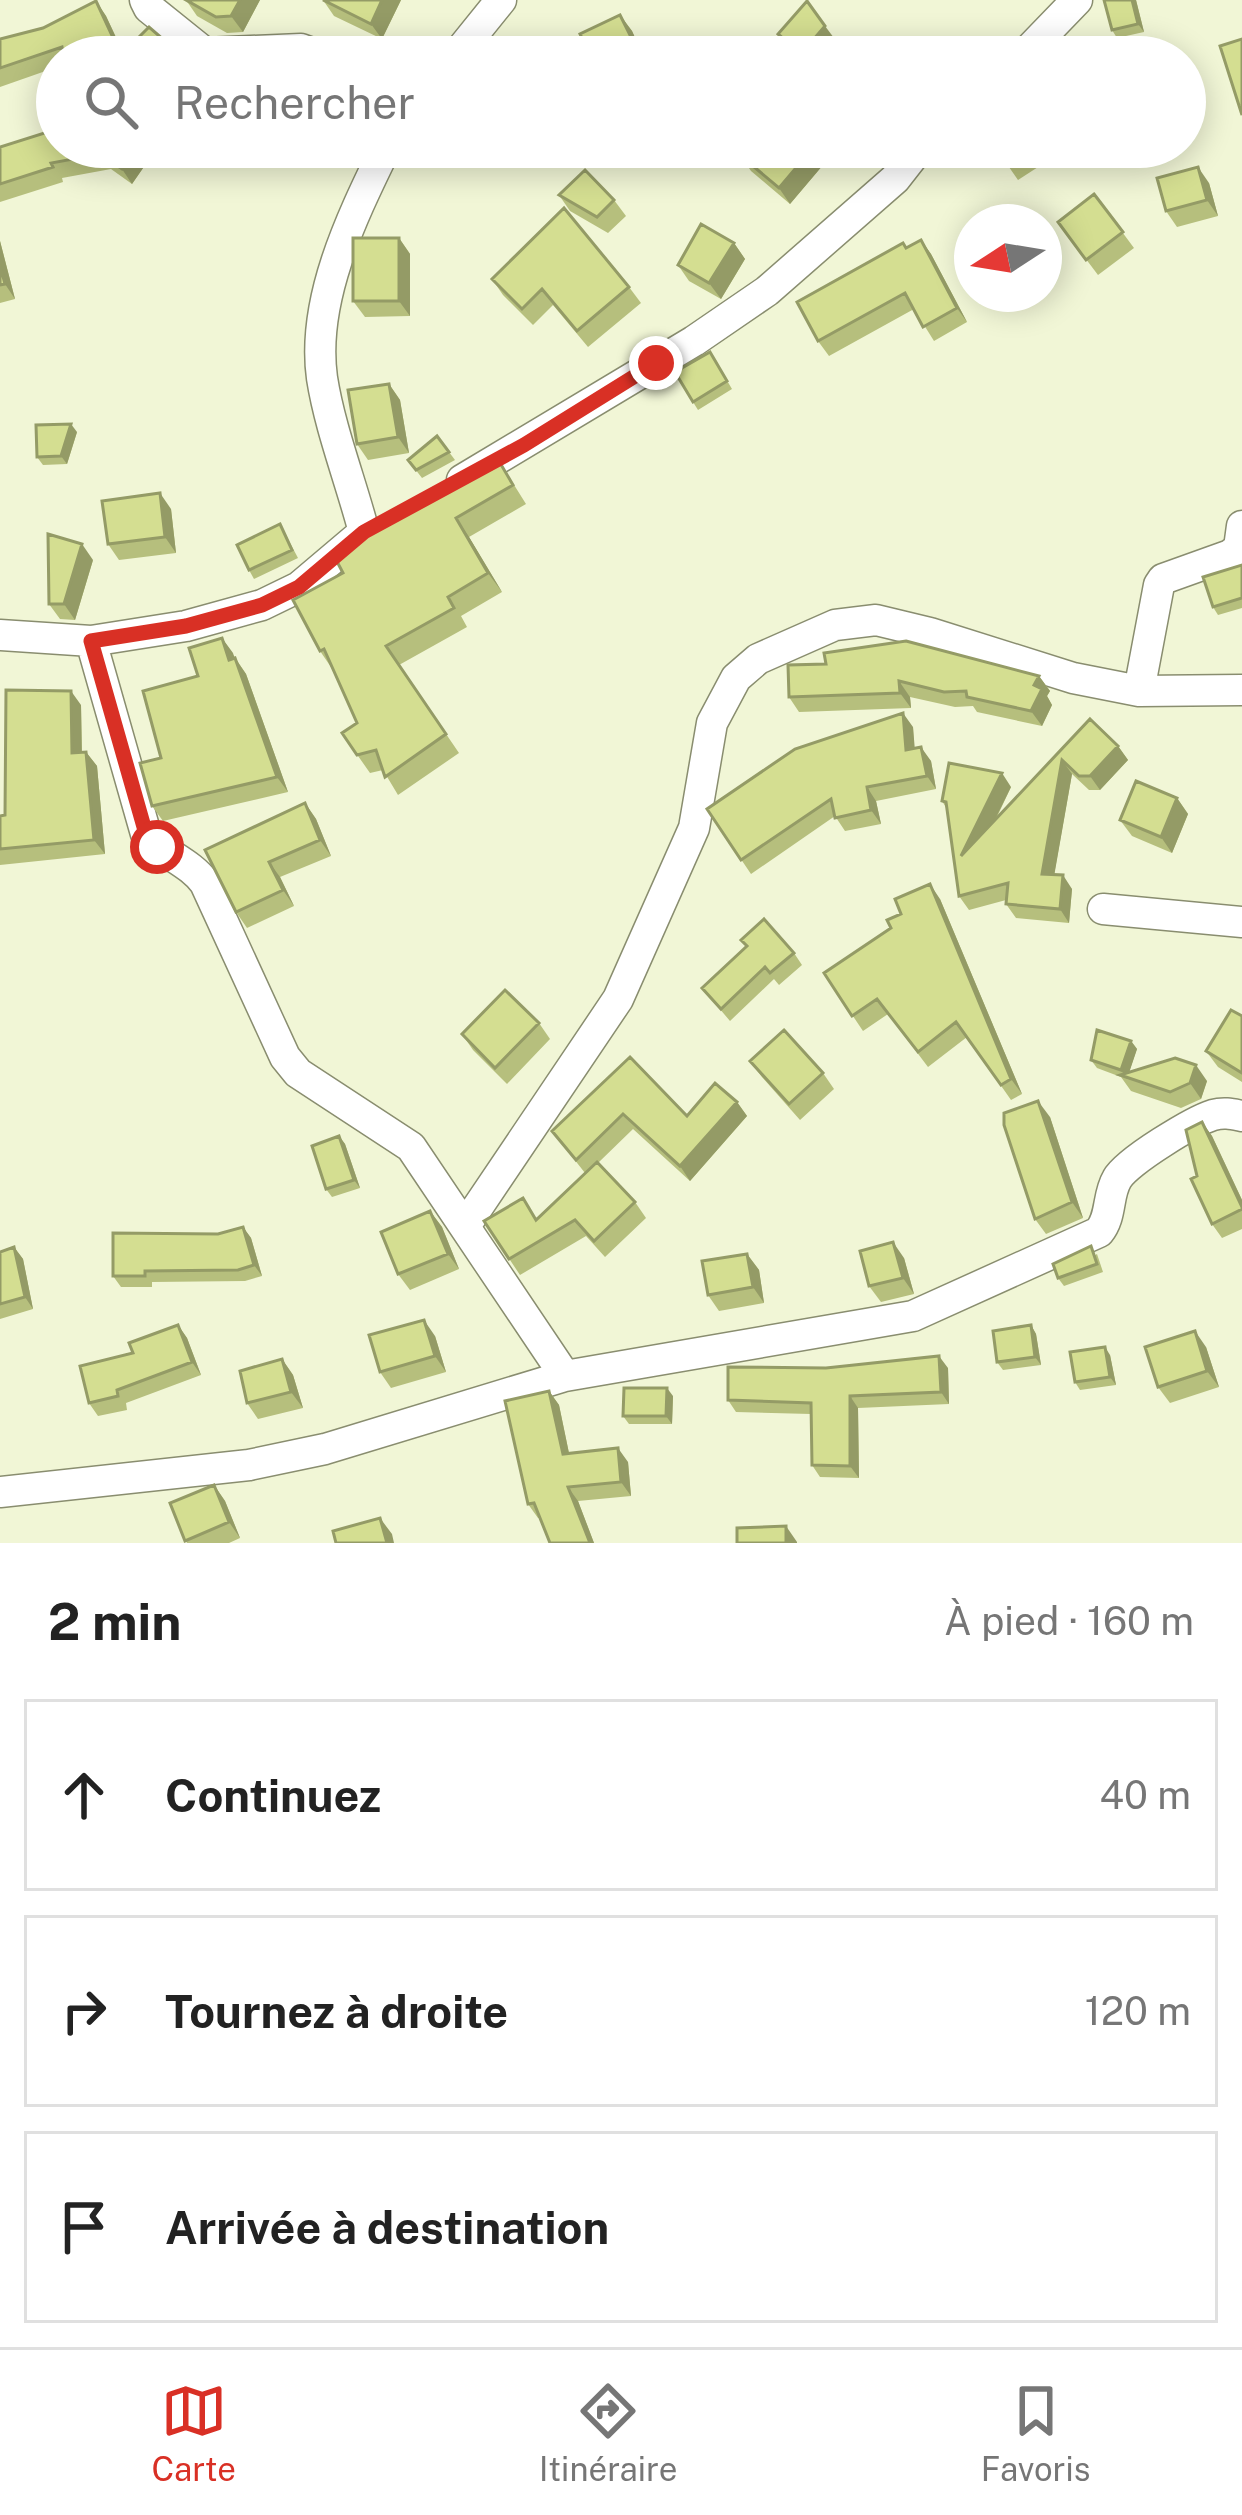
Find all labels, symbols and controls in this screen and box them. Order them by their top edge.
search box [36,36,1206,168]
icon: search [78,69,144,135]
text: Rechercher [174,76,415,129]
north arrow [954,204,1062,312]
route end [629,336,683,390]
route start [130,820,184,874]
text: 2 min [48,1592,182,1651]
text: À pied · 160 m [944,1598,1194,1644]
icon: ahead [51,1762,117,1828]
text: Continuez [165,1769,381,1822]
text: 40 m [1099,1772,1191,1818]
icon: right [51,1978,117,2044]
text: Tournez à droite [165,1985,508,2038]
text: 120 m [1085,1988,1191,2034]
icon: arrive [51,2194,117,2260]
text: Arrivée à destination [165,2201,609,2254]
tab: Carte [152,2378,236,2488]
tab: Itinéraire [539,2378,677,2488]
tab: Favoris [981,2378,1090,2488]

